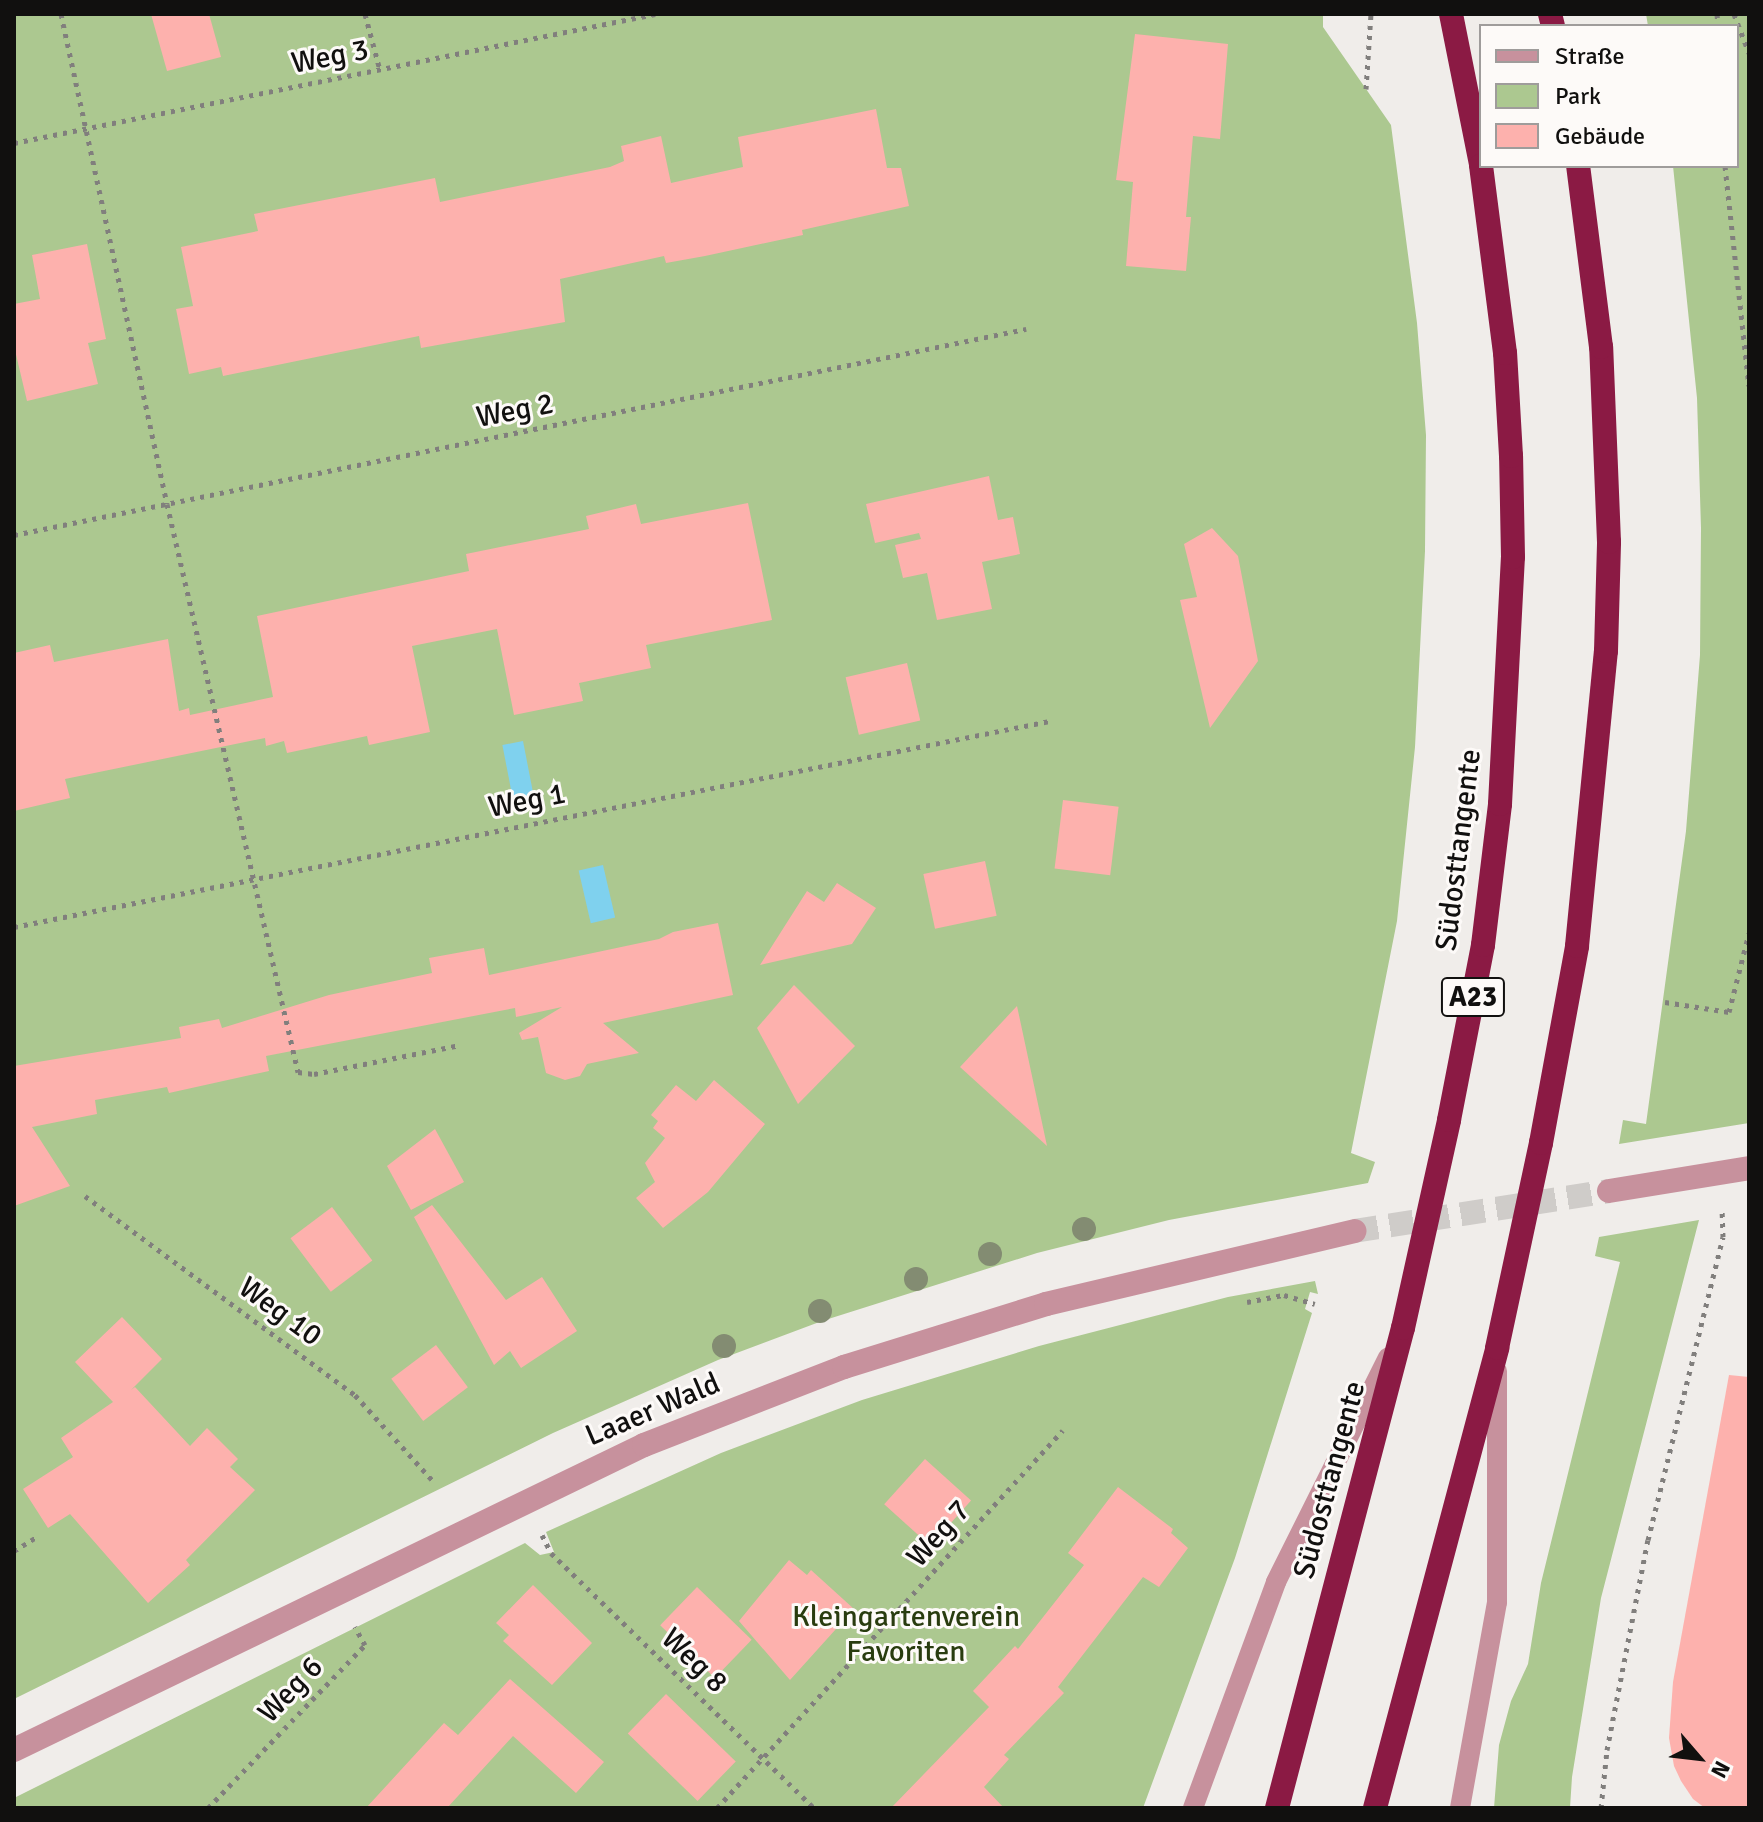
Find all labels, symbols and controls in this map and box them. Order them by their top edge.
legend [1479,24,1739,168]
street label: Weg 3 [288,32,372,82]
text: Straße [1555,41,1625,71]
text: Park [1555,81,1601,111]
text: Gebäude [1555,121,1645,151]
street label: Weg 2 [473,386,557,436]
street label: Südosttangente [1429,747,1489,953]
street label: Weg 1 [485,776,569,826]
road number: A23 [1439,973,1507,1021]
street label: Weg 10 [231,1270,329,1354]
street label: Laaer Wald [580,1366,726,1454]
street label: Südosttangente [1286,1377,1374,1583]
street label: Weg 7 [900,1493,978,1575]
park label: Kleingartenverein Favoriten [792,1599,1020,1670]
street label: Weg 8 [653,1621,735,1701]
street label: Weg 6 [251,1649,331,1731]
north arrow [1659,1718,1739,1798]
text: N [1705,1756,1736,1783]

